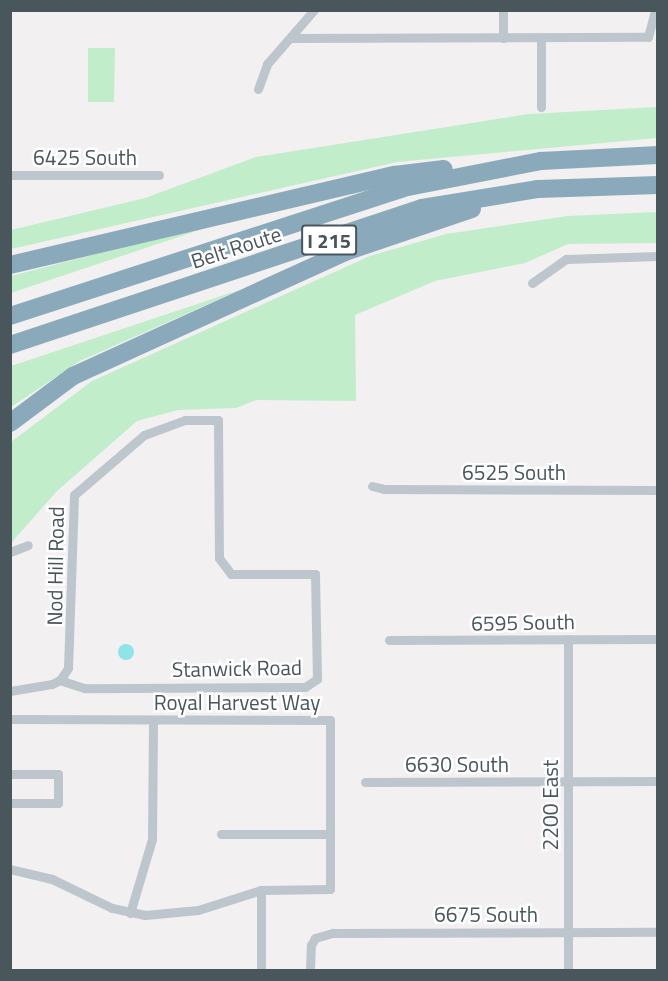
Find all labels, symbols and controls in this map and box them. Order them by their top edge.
street label: 6425 South [33,144,137,170]
street label: Belt Route [188,221,284,273]
road number: I 215 [300,223,358,257]
street label: 6525 South [462,459,566,485]
street label: Nod Hill Road [41,506,69,626]
street label: 6595 South [471,608,575,636]
street label: Stanwick Road [172,654,302,682]
street label: Royal Harvest Way [154,689,320,715]
street label: 6630 South [405,751,509,777]
street label: 2200 East [537,760,563,850]
street label: 6675 South [434,901,538,927]

